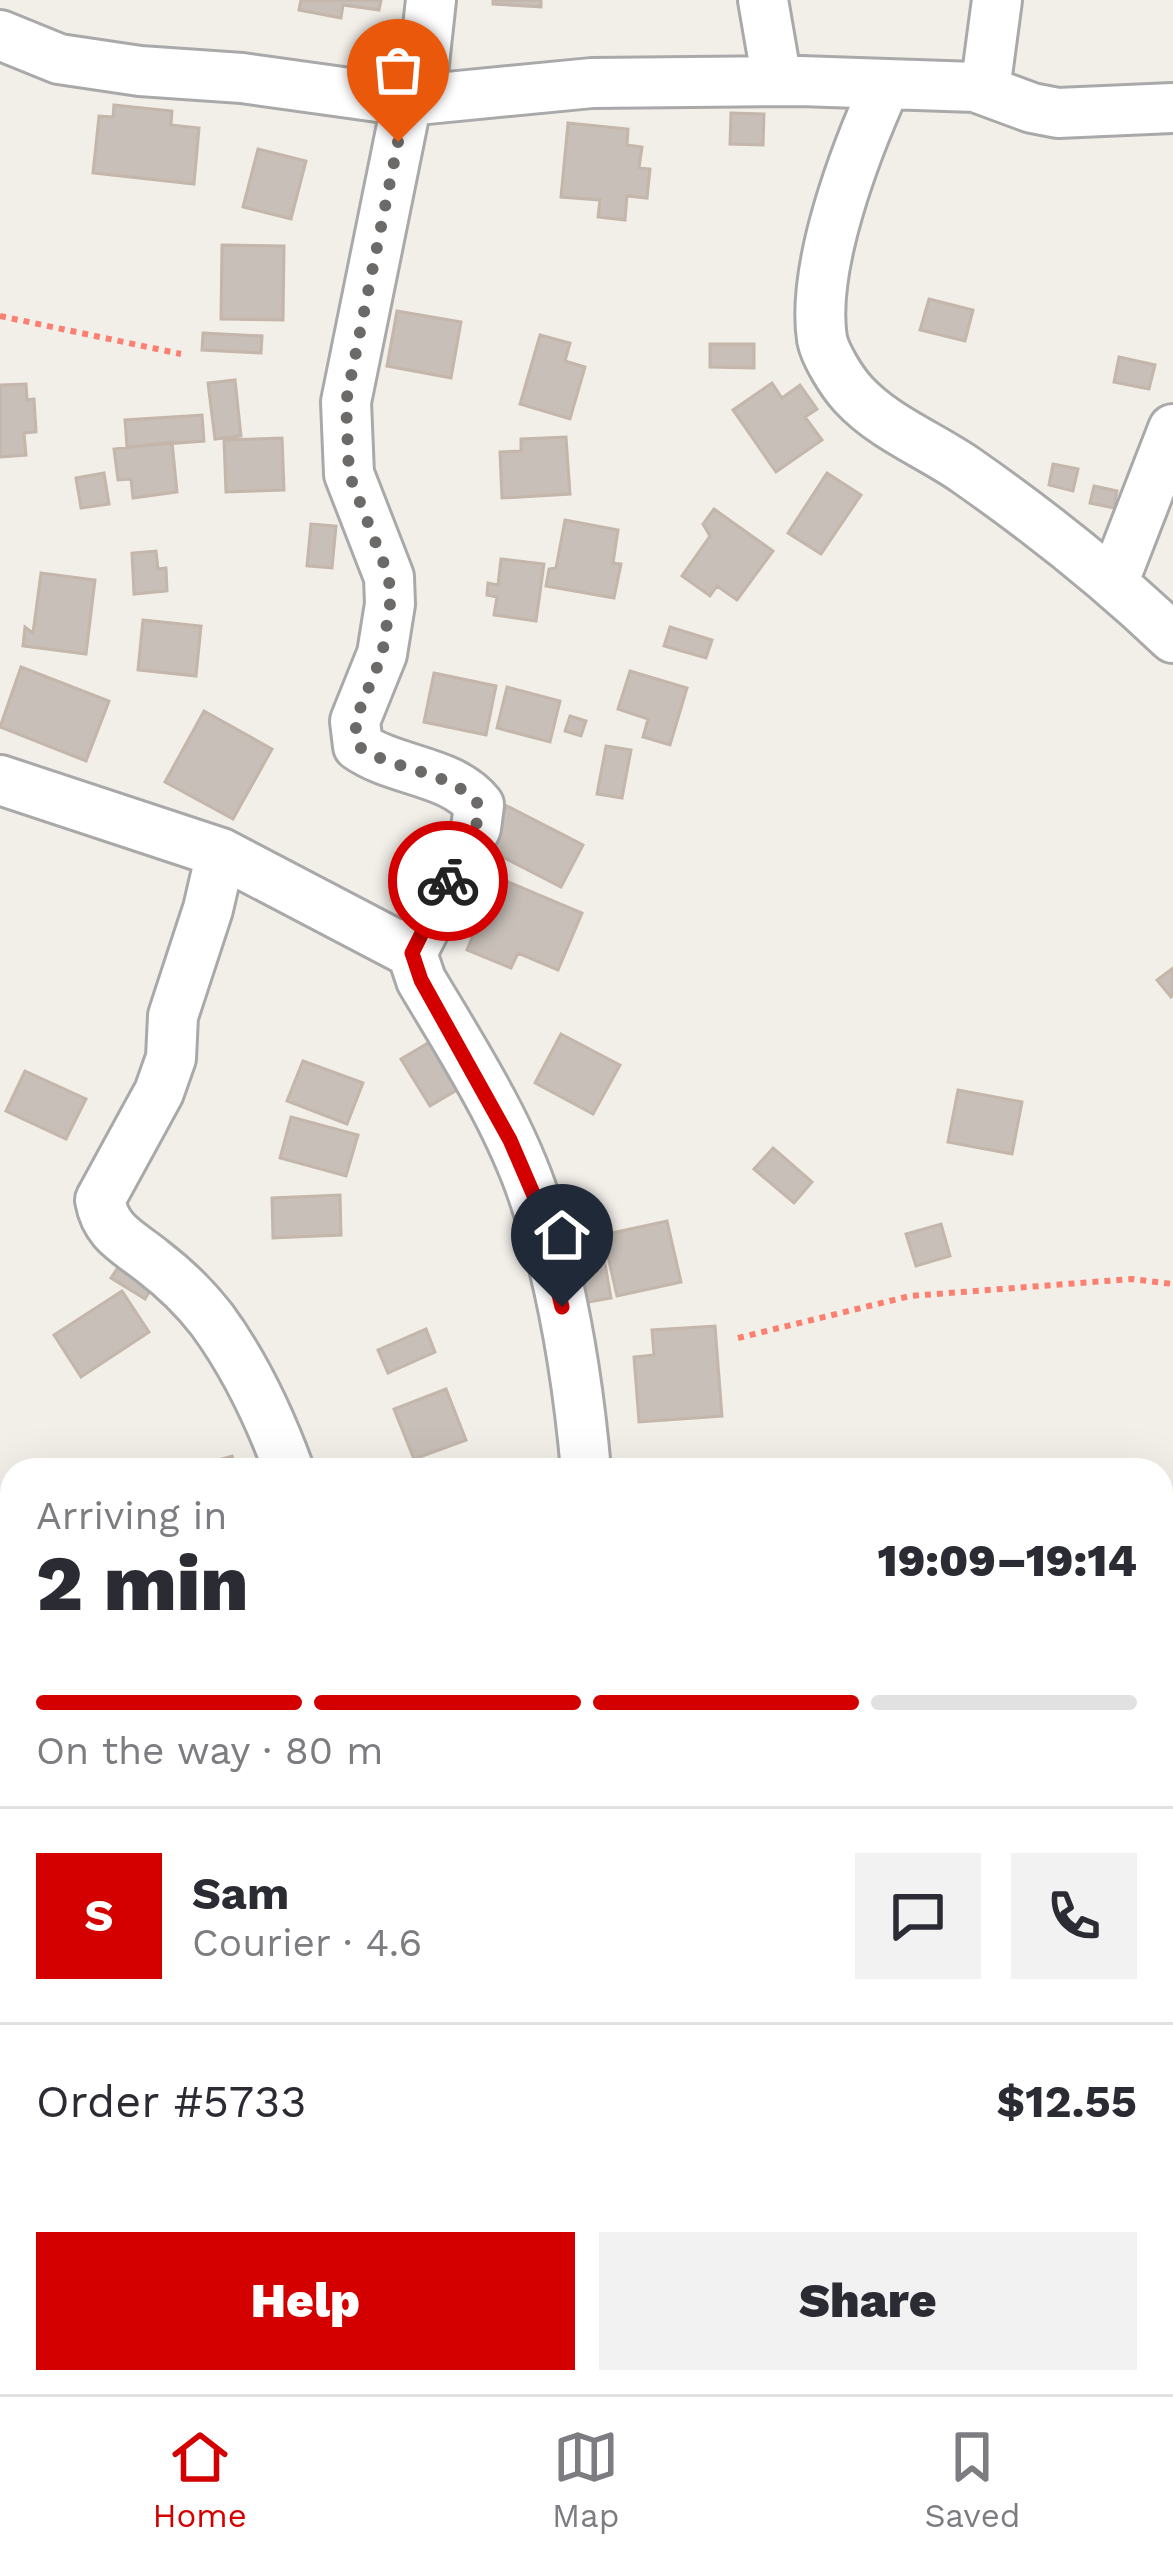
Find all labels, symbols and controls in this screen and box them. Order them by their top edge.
pin [347,19,449,142]
icon: bag [365,37,431,103]
courier [388,821,508,941]
icon: bike [415,848,481,914]
pin [511,1184,613,1307]
icon: home [529,1202,595,1268]
text: Arriving in [36,1493,227,1538]
text: 19:09–19:14 [878,1534,1137,1587]
text: 2 min [36,1537,249,1629]
text: On the way · 80 m [36,1728,384,1773]
button: chat [855,1853,981,1979]
button: phone [1011,1853,1137,1979]
text: Sam [192,1867,289,1920]
text: S [84,1889,114,1942]
text: Courier · 4.6 [192,1920,422,1965]
text: Order #5733 [36,2075,307,2128]
text: $12.55 [996,2075,1137,2128]
button: Help [36,2232,575,2370]
button: Share [599,2232,1137,2370]
tab: Home [153,2424,247,2535]
tab: Map [552,2424,619,2535]
tab: Saved [925,2424,1020,2535]

